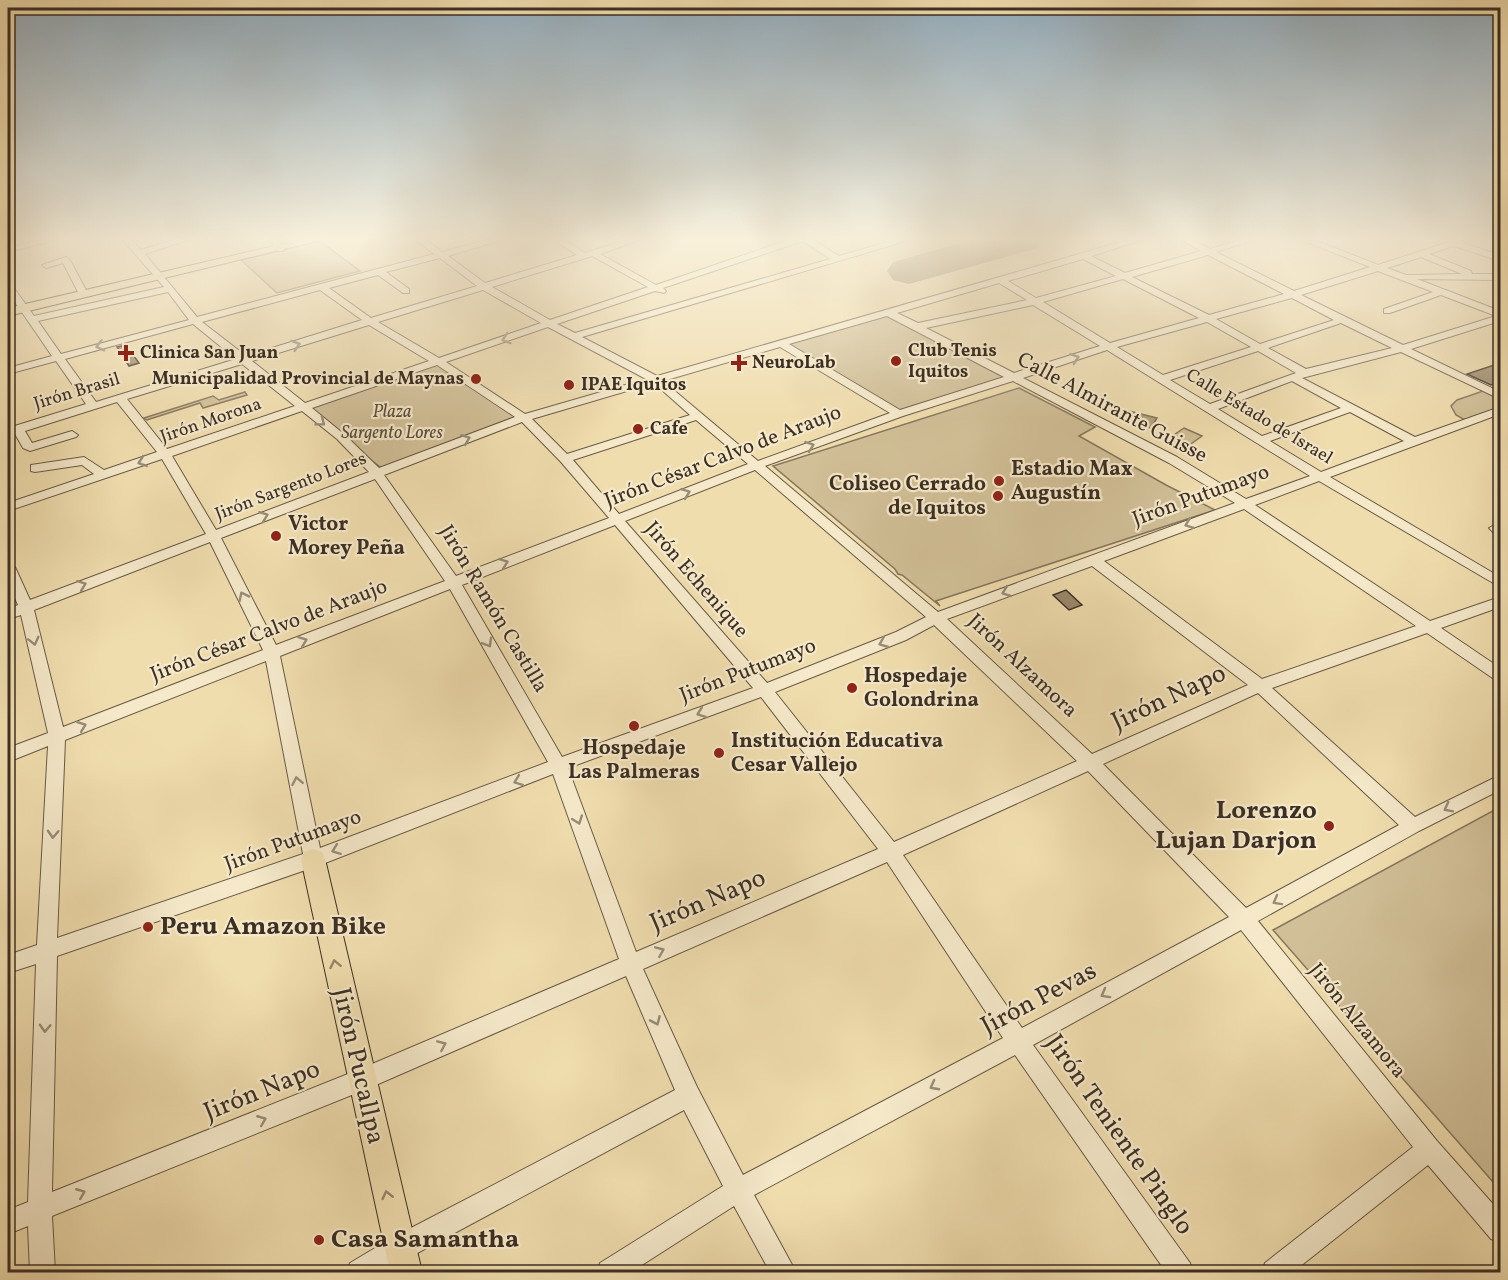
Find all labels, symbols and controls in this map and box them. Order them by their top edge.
one-way arrow [501,332,512,344]
one-way arrow [95,339,105,352]
place label: Club Tenis Iquitos [908,339,997,385]
one-way arrow [290,340,301,352]
place label: Clinica San Juan [140,341,278,366]
marker: Clinica San Juan [117,344,135,362]
street label: Calle Almirante Guisse [1012,346,1212,470]
place label: NeuroLab [752,351,836,376]
one-way arrow [1069,352,1080,365]
marker: NeuroLab [730,354,748,372]
marker: Club Tenis Iquitos [889,354,903,368]
street label: Calle Estado de Israel [1181,363,1337,471]
street label: Jirón Brasil [31,367,123,417]
place label: Municipalidad Provincial de Maynas [152,367,464,392]
marker: Municipalidad Provincial de Maynas [469,372,483,386]
place label: IPAE Iquitos [581,373,686,398]
marker: IPAE Iquitos [562,378,576,392]
street label: Jirón Morona [157,392,265,450]
street label: Jirón César Calvo de Araujo [600,398,846,516]
park label: Plaza Sargento Lores [341,400,443,446]
one-way arrow [314,414,325,425]
place label: Cafe [650,417,688,442]
marker: Cafe [631,422,645,436]
one-way arrow [460,434,471,446]
one-way arrow [804,441,815,454]
street label: Jirón Sargento Lores [212,447,370,527]
one-way arrow [137,454,148,467]
place label: Estadio Max Augustín [1011,455,1133,508]
street label: Jirón Putumayo [1128,458,1274,534]
place label: Coliseo Cerrado de Iquitos [829,470,986,523]
marker: Estadio Max Augustín [992,474,1006,488]
one-way arrow [680,487,691,500]
marker: Coliseo Cerrado de Iquitos [991,489,1005,503]
place label: Victor Morey Peña [288,510,405,563]
one-way arrow [258,511,269,523]
street label: Jirón Echenique [637,515,755,645]
one-way arrow [1184,517,1195,529]
street label: Jirón Ramón Castilla [431,520,555,698]
marker: Victor Morey Peña [269,529,283,543]
one-way arrow [498,558,509,570]
street label: Jirón César Calvo de Araujo [146,572,392,690]
one-way arrow [76,580,87,593]
one-way arrow [1001,585,1012,598]
one-way arrow [239,591,251,602]
street label: Jirón Alzamora [961,607,1083,725]
street label: Jirón Putumayo [676,632,820,710]
one-way arrow [27,636,40,646]
one-way arrow [296,636,307,648]
one-way arrow [878,636,889,648]
one-way arrow [481,637,492,647]
street label: Jirón Napo [1106,656,1232,740]
place label: Hospedaje Golondrina [864,662,979,715]
marker: Hospedaje Golondrina [845,681,859,695]
one-way arrow [696,706,707,718]
marker: Hospedaje Las Palmeras [627,719,641,733]
one-way arrow [76,721,86,734]
place label: Institución Educativa Cesar Vallejo [731,727,943,780]
place label: Hospedaje Las Palmeras [568,734,700,787]
marker: Institución Educativa Cesar Vallejo [712,746,726,760]
one-way arrow [513,773,524,786]
one-way arrow [291,777,304,787]
place label: Lorenzo Lujan Darjon [1155,793,1317,859]
one-way arrow [1444,801,1455,813]
street label: Jirón Putumayo [220,803,366,879]
one-way arrow [571,814,584,825]
marker: Lorenzo Lujan Darjon [1322,819,1336,833]
one-way arrow [46,829,59,838]
one-way arrow [331,843,342,856]
street label: Jirón Napo [644,860,772,942]
one-way arrow [1272,894,1283,905]
place label: Peru Amazon Bike [160,909,386,945]
marker: Peru Amazon Bike [141,920,155,934]
one-way arrow [653,946,664,958]
street label: Jirón Pevas [975,953,1103,1045]
street label: Jirón Alzamora [1301,957,1413,1085]
one-way arrow [330,959,343,969]
street label: Jirón Pucallpa [323,984,393,1148]
one-way arrow [1101,987,1112,998]
one-way arrow [649,1015,661,1026]
one-way arrow [38,1024,51,1033]
street label: Jirón Teniente Pinglo [1036,1027,1202,1243]
one-way arrow [436,1040,447,1052]
street label: Jirón Napo [198,1051,326,1131]
one-way arrow [929,1079,940,1090]
one-way arrow [256,1115,267,1127]
one-way arrow [75,1188,86,1200]
one-way arrow [381,1191,394,1201]
place label: Casa Samantha [331,1222,519,1258]
marker: Casa Samantha [312,1233,326,1247]

